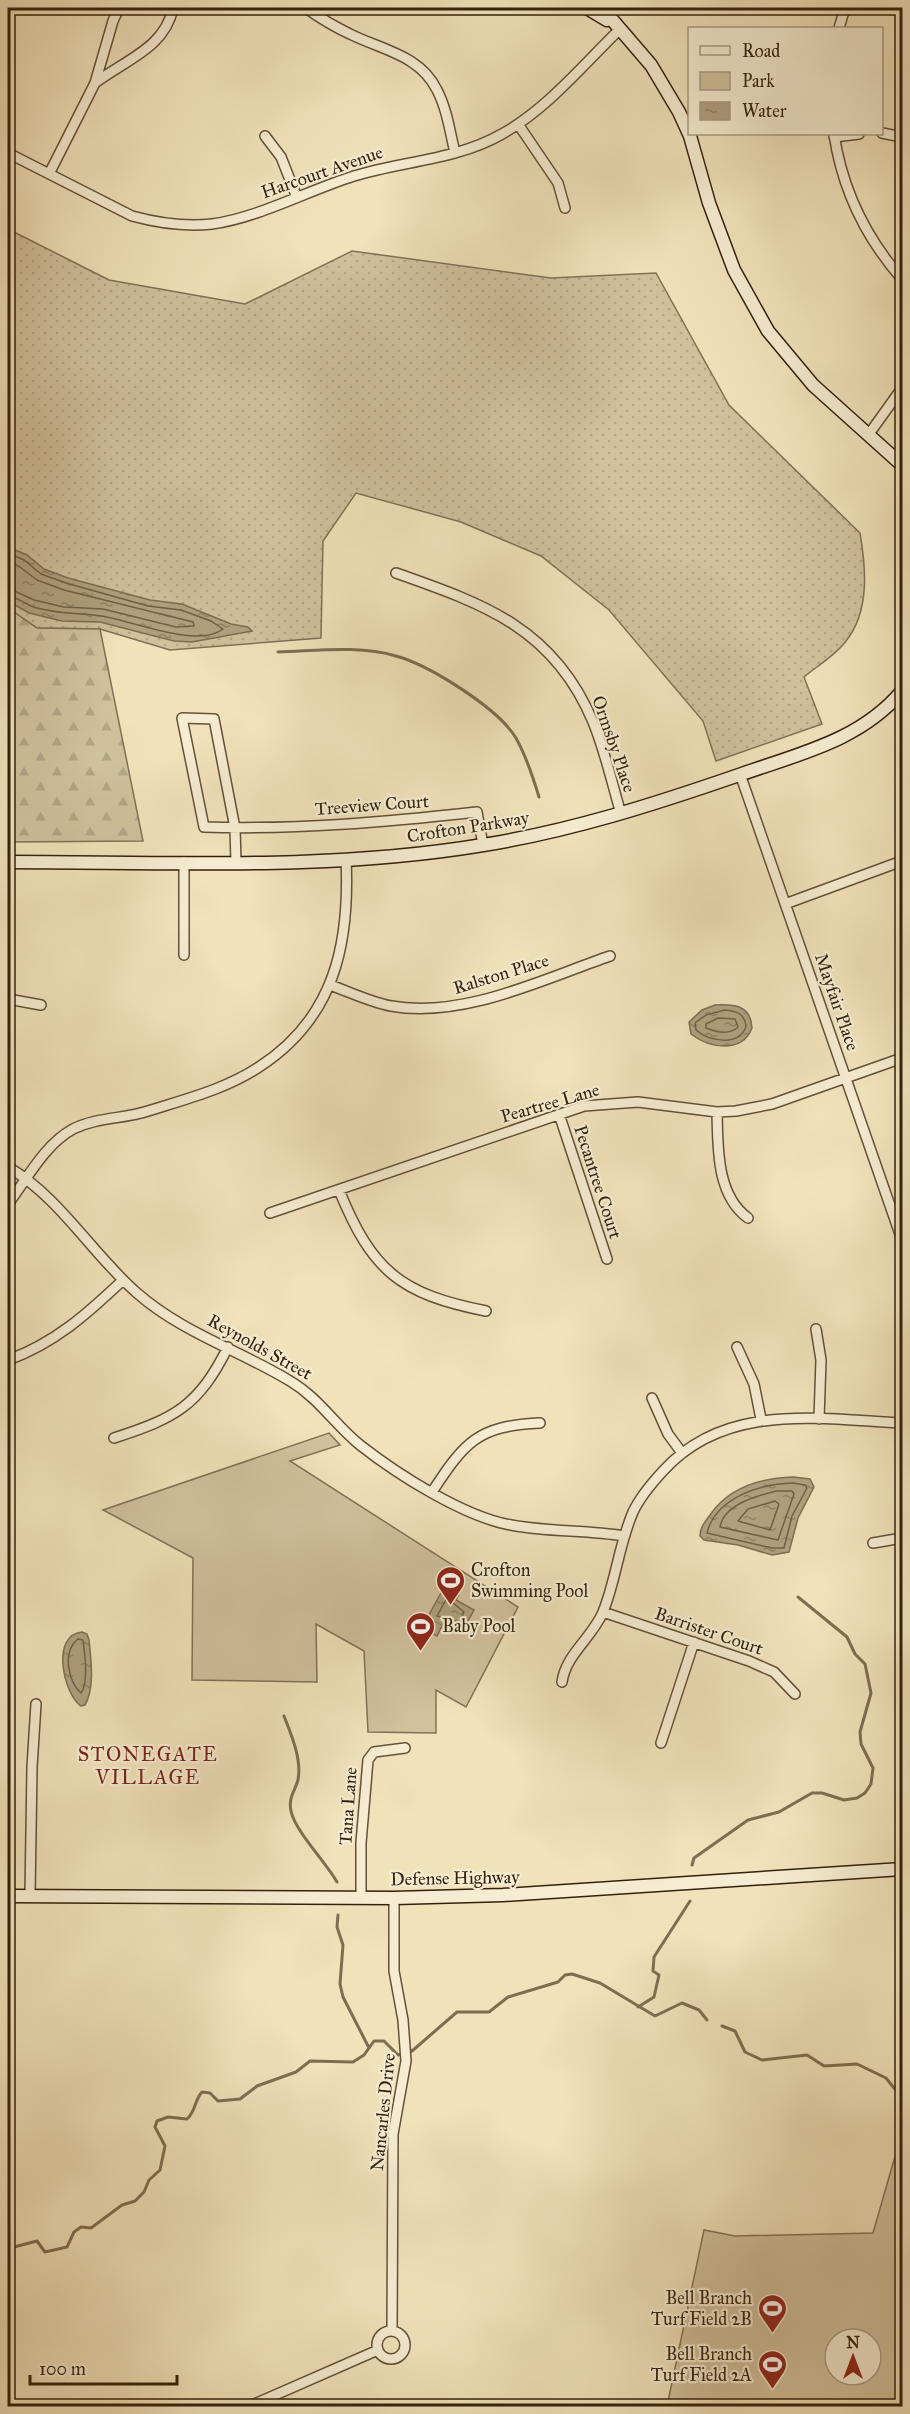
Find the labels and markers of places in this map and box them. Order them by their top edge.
place label: Crofton Swimming Pool [471,1559,588,1603]
sports icon: Crofton Swimming Pool [434,1564,466,1606]
sports icon: Baby Pool [405,1610,437,1652]
place label: Baby Pool [442,1615,516,1637]
place label: Bell Branch Turf Field 2B [651,2287,752,2330]
sports icon: Bell Branch Turf Field 2B [757,2292,789,2334]
place label: Bell Branch Turf Field 2A [651,2343,752,2386]
sports icon: Bell Branch Turf Field 2A [757,2348,789,2390]

